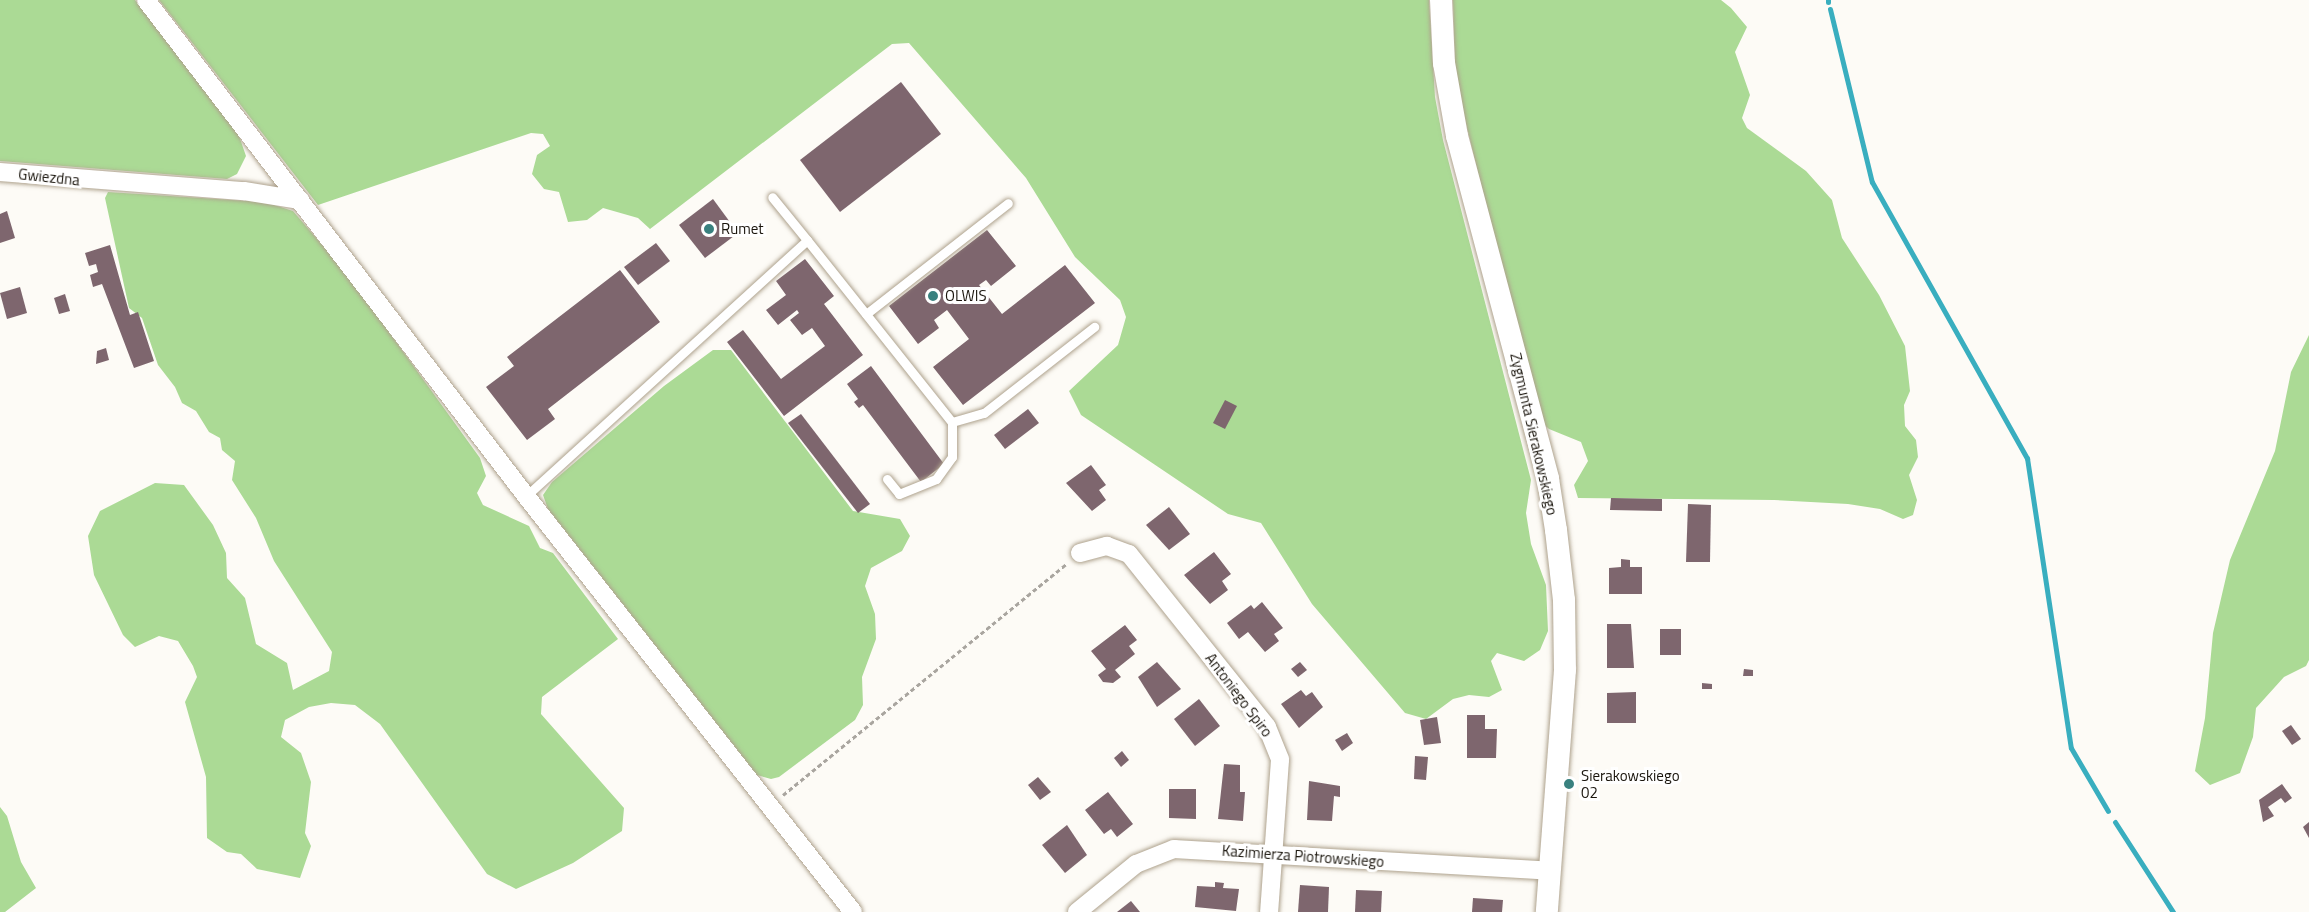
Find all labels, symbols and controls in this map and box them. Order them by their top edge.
street label: Gwiezdna [17,165,81,189]
place label: Rumet [721,220,763,238]
marker: Rumet [702,222,716,236]
place label: OLWIS [945,287,987,305]
marker: OLWIS [926,289,940,303]
street label: Zygmunta Sierakowskiego [1507,351,1561,517]
street label: Antoniego Spiro [1202,650,1276,740]
place label: Sierakowskiego 02 [1581,766,1680,801]
marker: Sierakowskiego 02 [1562,777,1576,791]
street label: Kazimierza Piotrowskiego [1221,841,1385,871]

